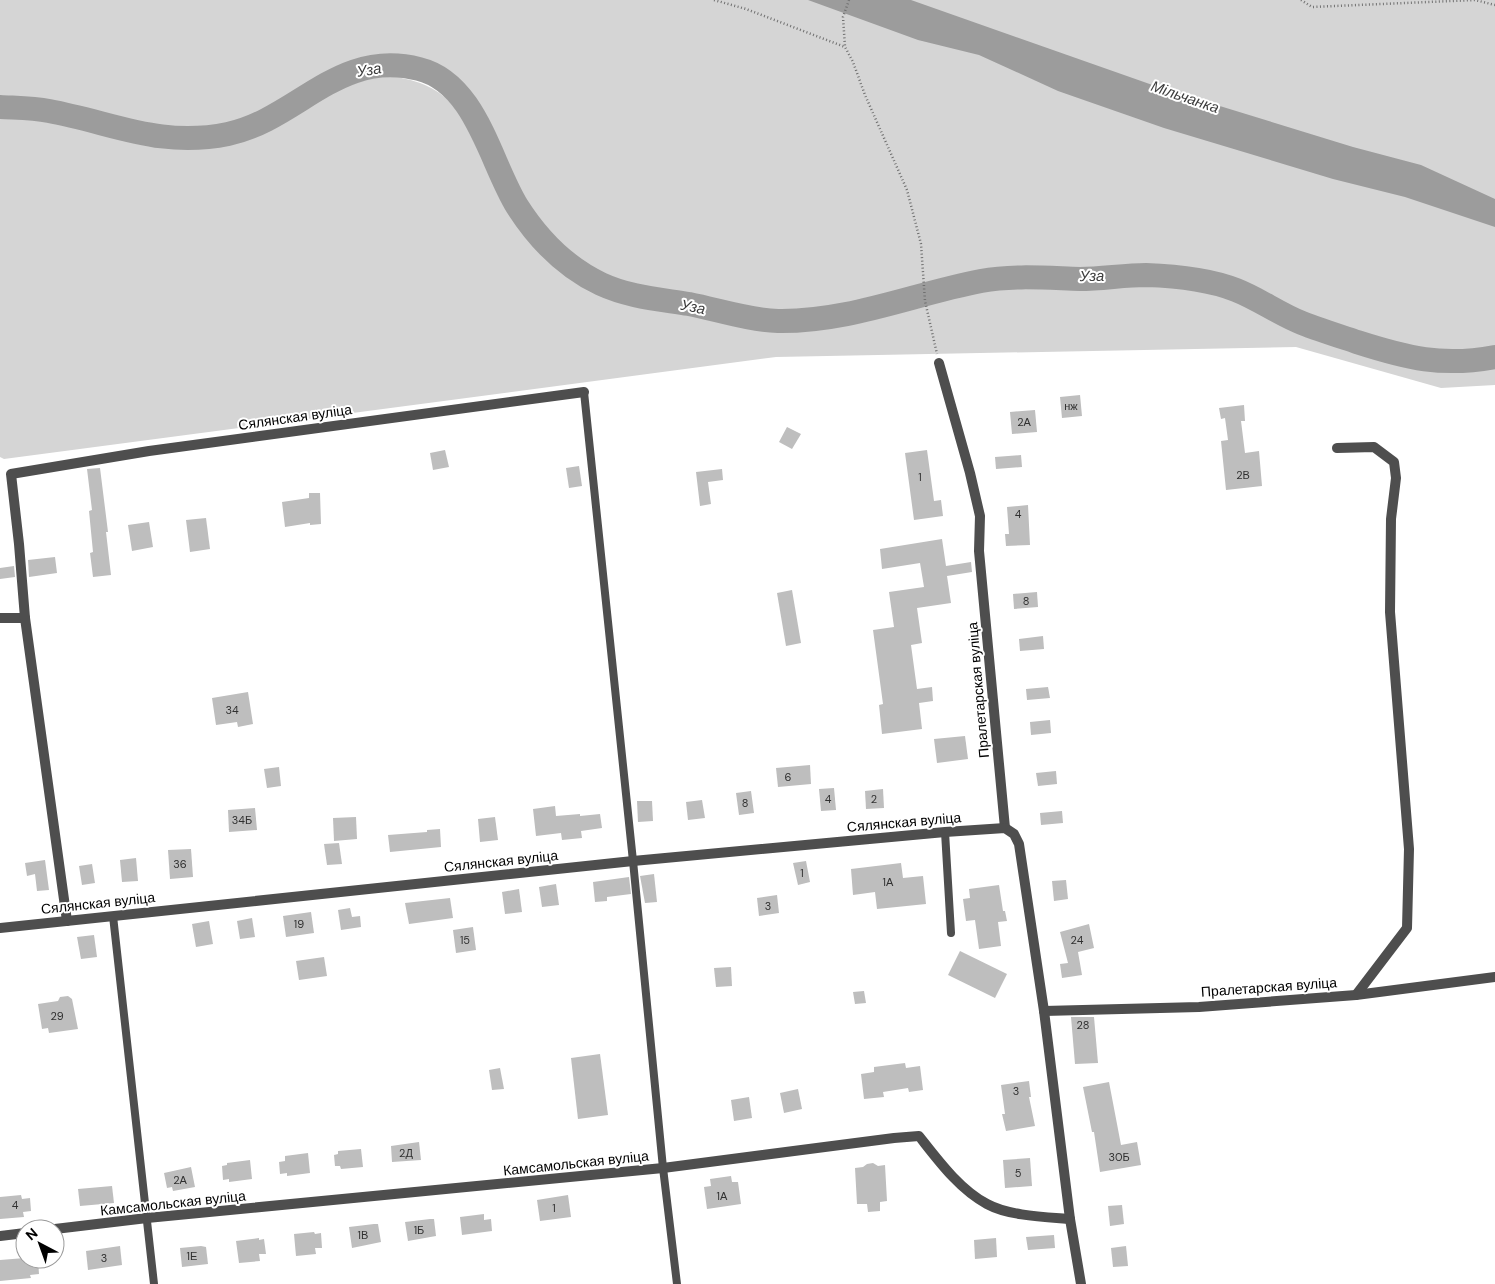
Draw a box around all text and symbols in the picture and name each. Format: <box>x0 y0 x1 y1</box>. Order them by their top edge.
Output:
water label: Уза <box>354 58 383 82</box>
water label: Мільчанка <box>1148 76 1222 118</box>
water label: Уза <box>1079 266 1104 286</box>
water label: Уза <box>678 295 707 319</box>
house number: нж <box>1064 399 1078 413</box>
street label: Сялянская вуліца <box>237 400 353 434</box>
house number: 2А <box>1017 415 1031 429</box>
house number: 2В <box>1236 468 1250 482</box>
house number: 1 <box>918 470 922 484</box>
house number: 4 <box>1015 507 1022 521</box>
house number: 8 <box>1023 594 1029 608</box>
street label: Пралетарская вуліца <box>963 621 993 759</box>
house number: 34 <box>225 703 239 717</box>
house number: 6 <box>785 770 792 784</box>
house number: 4 <box>825 792 832 806</box>
house number: 2 <box>871 792 877 806</box>
house number: 8 <box>742 796 748 810</box>
street label: Сялянская вуліца <box>846 808 962 836</box>
house number: 34Б <box>232 813 252 827</box>
street label: Сялянская вуліца <box>443 846 559 876</box>
house number: 36 <box>173 857 187 871</box>
house number: 1 <box>800 866 804 880</box>
house number: 1А <box>883 875 894 889</box>
street label: Сялянская вуліца <box>40 888 156 918</box>
house number: 3 <box>765 899 771 913</box>
house number: 19 <box>294 917 304 931</box>
house number: 15 <box>460 933 470 947</box>
house number: 24 <box>1071 933 1084 947</box>
street label: Пралетарская вуліца <box>1200 973 1338 1001</box>
house number: 29 <box>50 1009 64 1023</box>
house number: 28 <box>1077 1018 1089 1032</box>
house number: 3 <box>1013 1084 1019 1098</box>
house number: 2Д <box>399 1146 413 1160</box>
street label: Камсамольская вуліца <box>502 1146 650 1180</box>
house number: 30Б <box>1108 1150 1130 1164</box>
house number: 5 <box>1015 1166 1022 1180</box>
house number: 2А <box>173 1173 187 1187</box>
street label: Камсамольская вуліца <box>99 1186 247 1220</box>
house number: 1А <box>717 1189 728 1203</box>
house number: 4 <box>12 1198 19 1212</box>
house number: 1 <box>552 1201 556 1215</box>
north arrow <box>15 1219 65 1269</box>
house number: 1Б <box>414 1223 424 1237</box>
text: N <box>22 1224 41 1244</box>
house number: 1В <box>358 1228 368 1242</box>
house number: 1Е <box>187 1249 197 1263</box>
house number: 3 <box>101 1251 107 1265</box>

